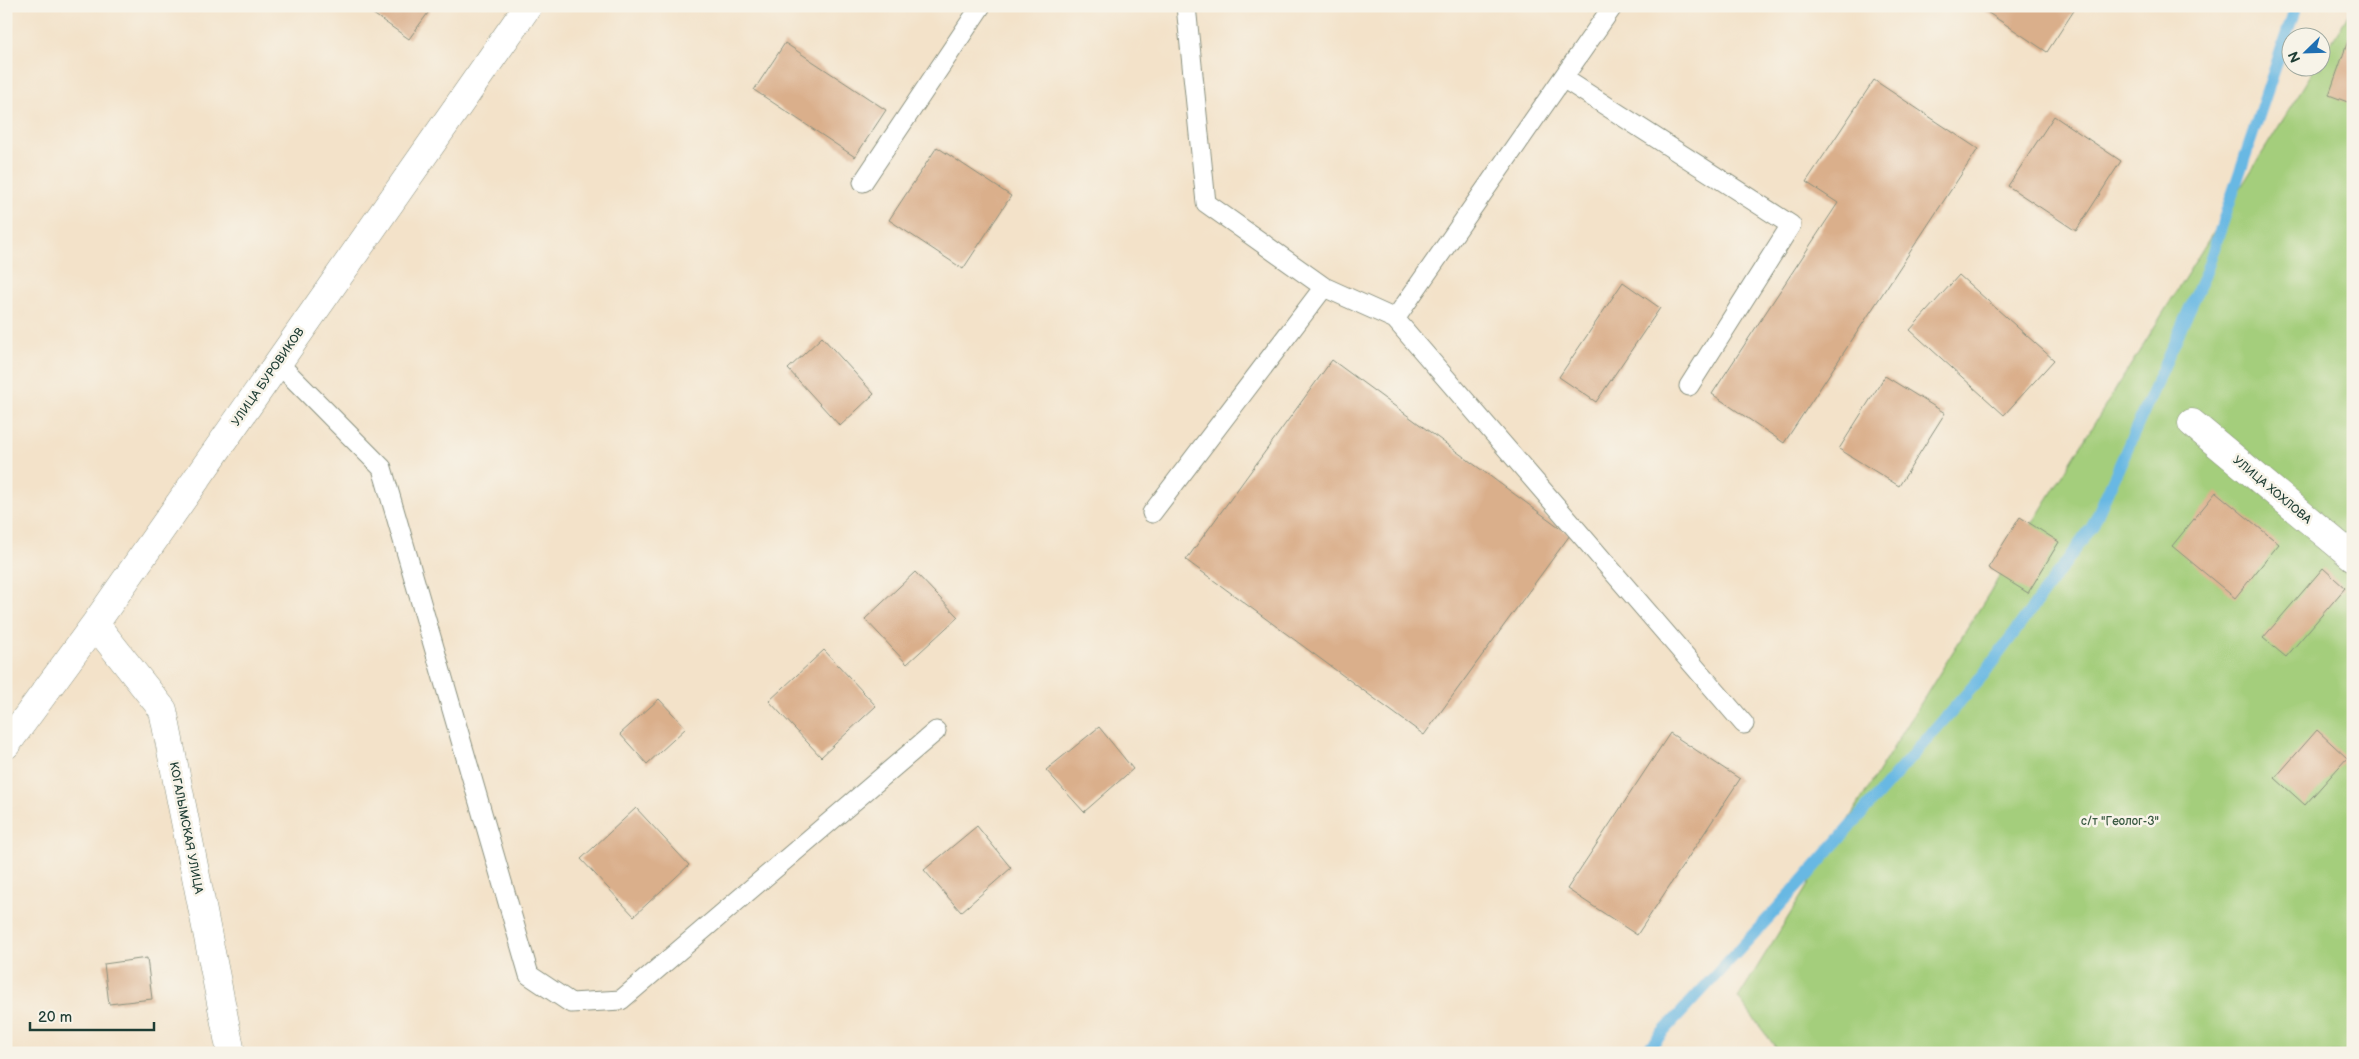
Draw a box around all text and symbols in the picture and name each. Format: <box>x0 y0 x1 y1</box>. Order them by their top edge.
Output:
north arrow <box>2282 28 2332 78</box>
text: N <box>2285 49 2304 65</box>
street label: УЛИЦА БУРОВИКОВ <box>228 325 308 429</box>
street label: УЛИЦА ХОХЛОВА <box>2230 453 2315 528</box>
street label: КОГАЛЫМСКАЯ УЛИЦА <box>166 761 206 896</box>
park label: с/т "Геолог-3" <box>2081 814 2159 829</box>
scale bar <box>30 999 154 1031</box>
text: 20 m <box>38 1008 72 1027</box>

